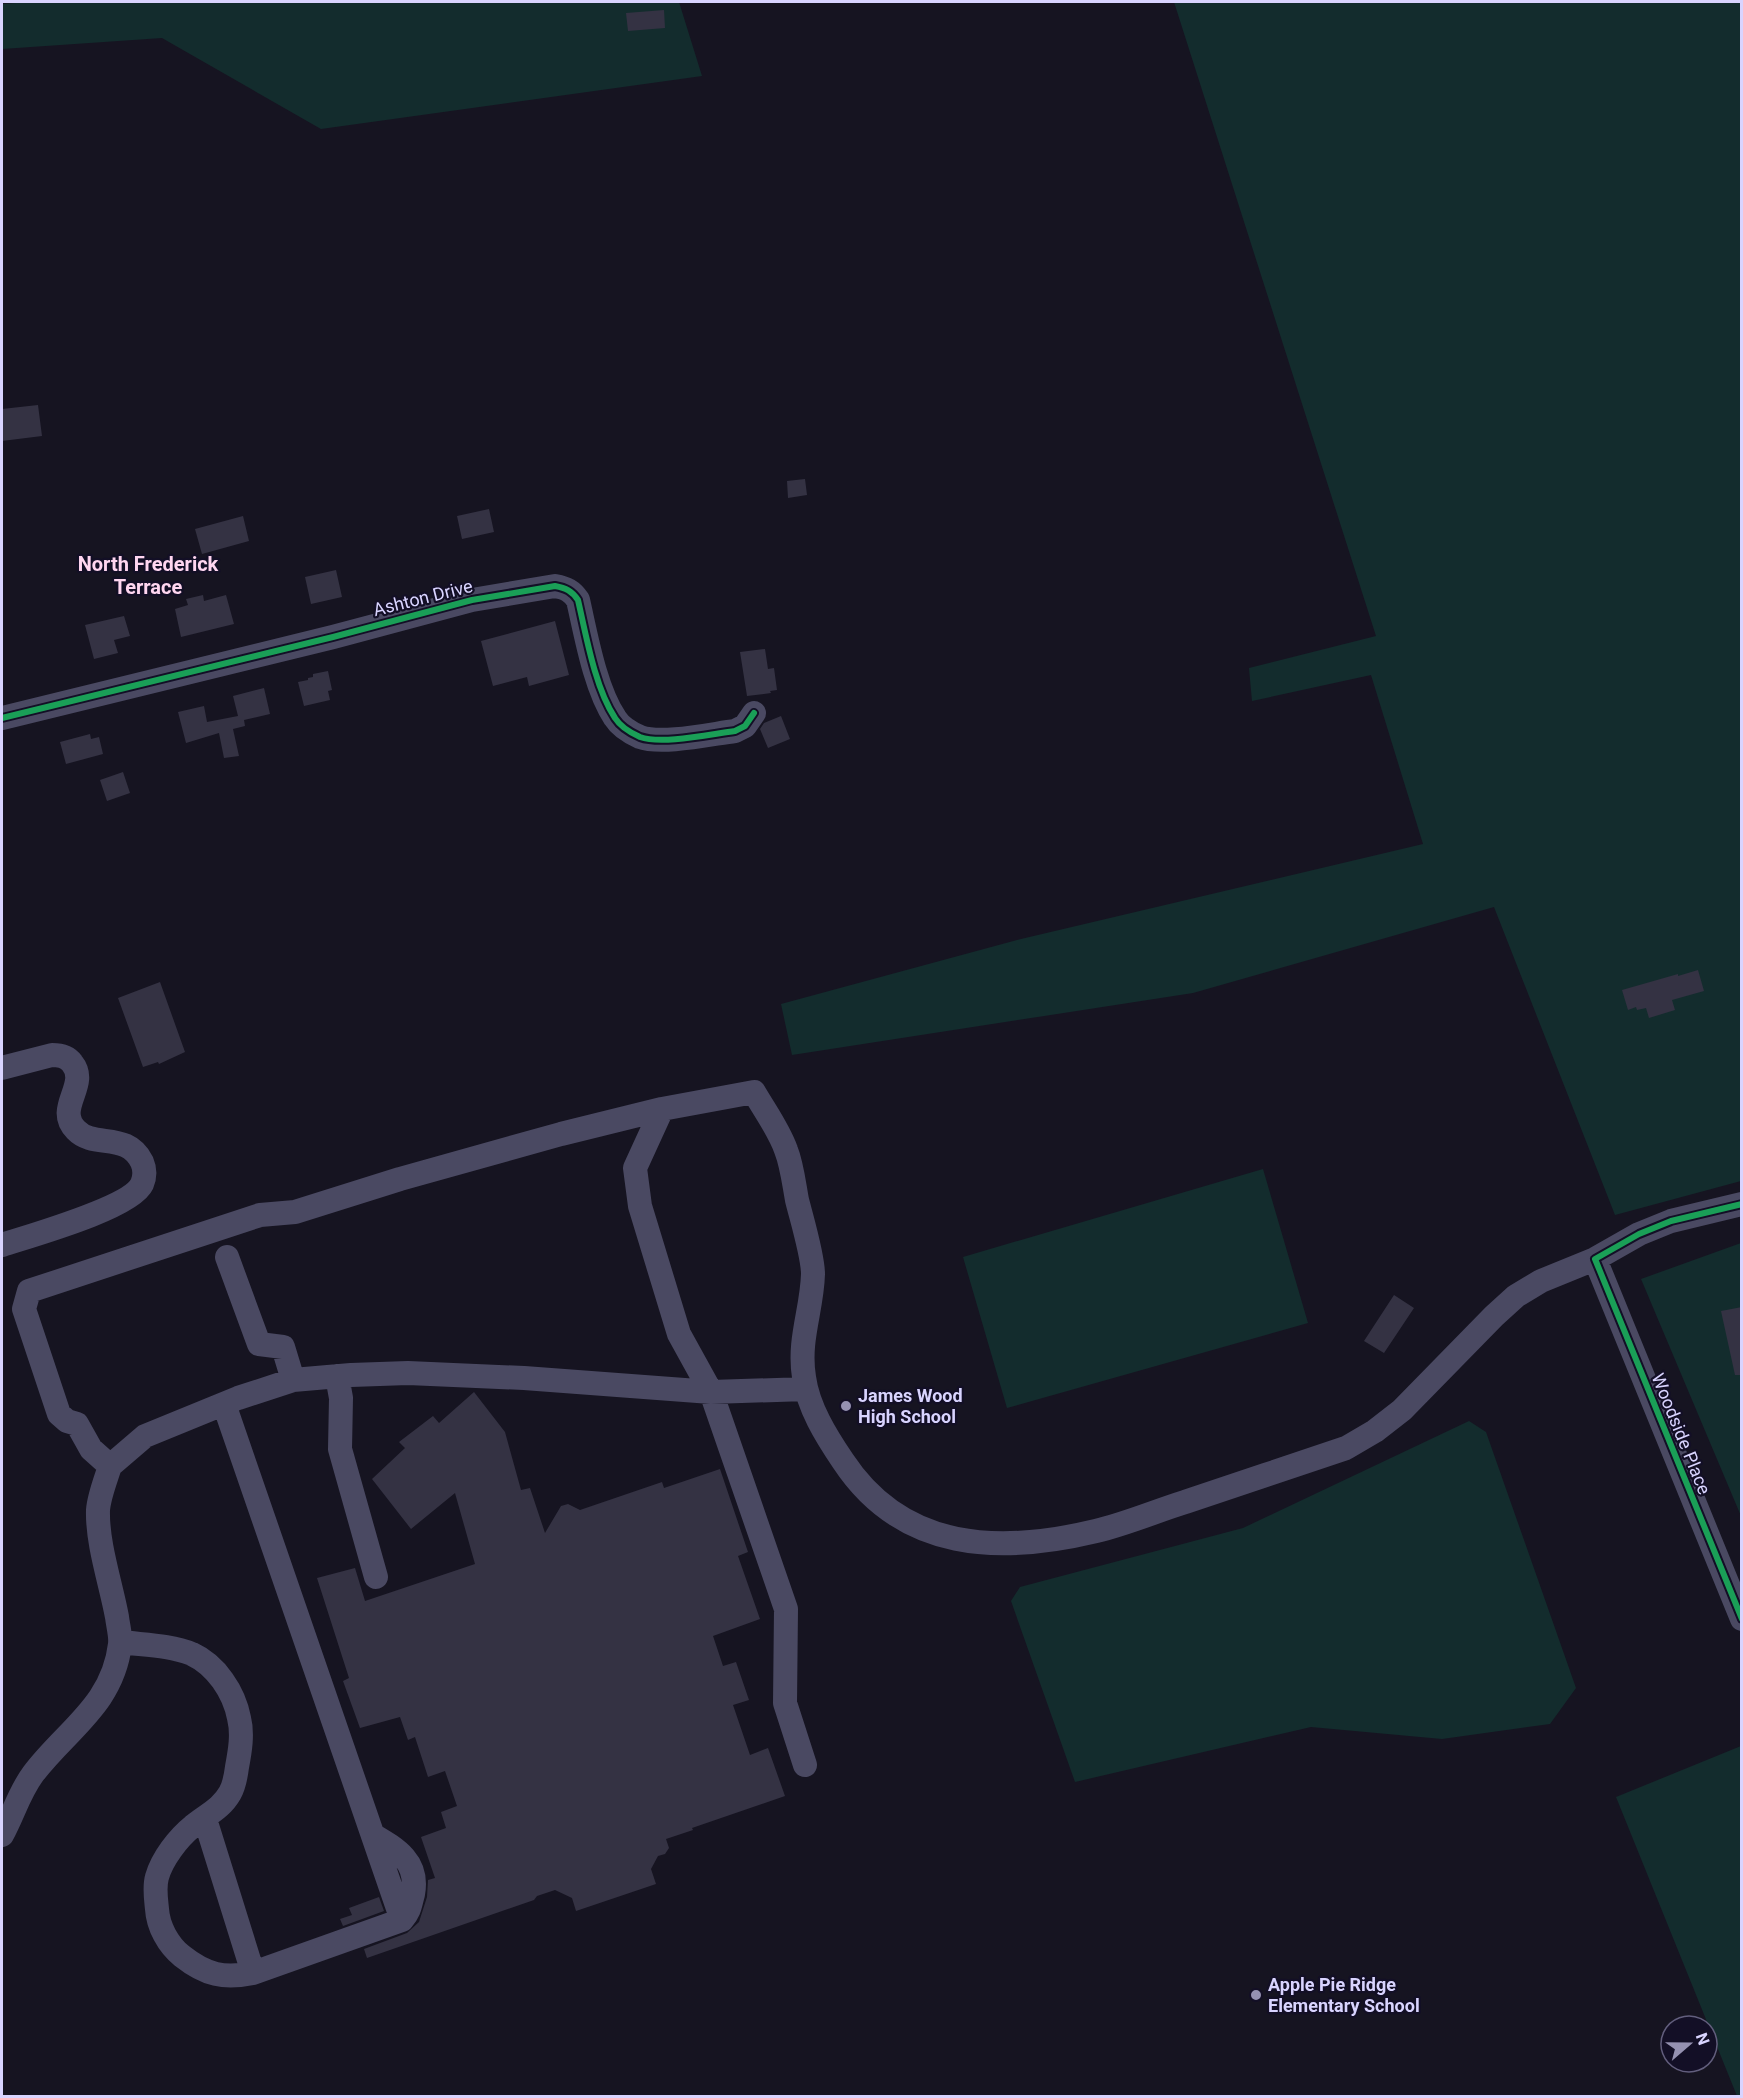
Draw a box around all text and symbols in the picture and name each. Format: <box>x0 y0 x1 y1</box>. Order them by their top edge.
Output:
district label: North Frederick Terrace <box>78 552 219 599</box>
street label: Ashton Drive <box>371 575 475 620</box>
street label: Woodside Place <box>1648 1370 1715 1497</box>
place label: James Wood High School <box>858 1385 963 1427</box>
marker: James Wood High School <box>839 1399 853 1413</box>
place label: Apple Pie Ridge Elementary School <box>1268 1974 1420 2016</box>
marker: Apple Pie Ridge Elementary School <box>1249 1988 1263 2002</box>
north arrow <box>1659 2014 1719 2074</box>
text: N <box>1692 2030 1713 2048</box>

